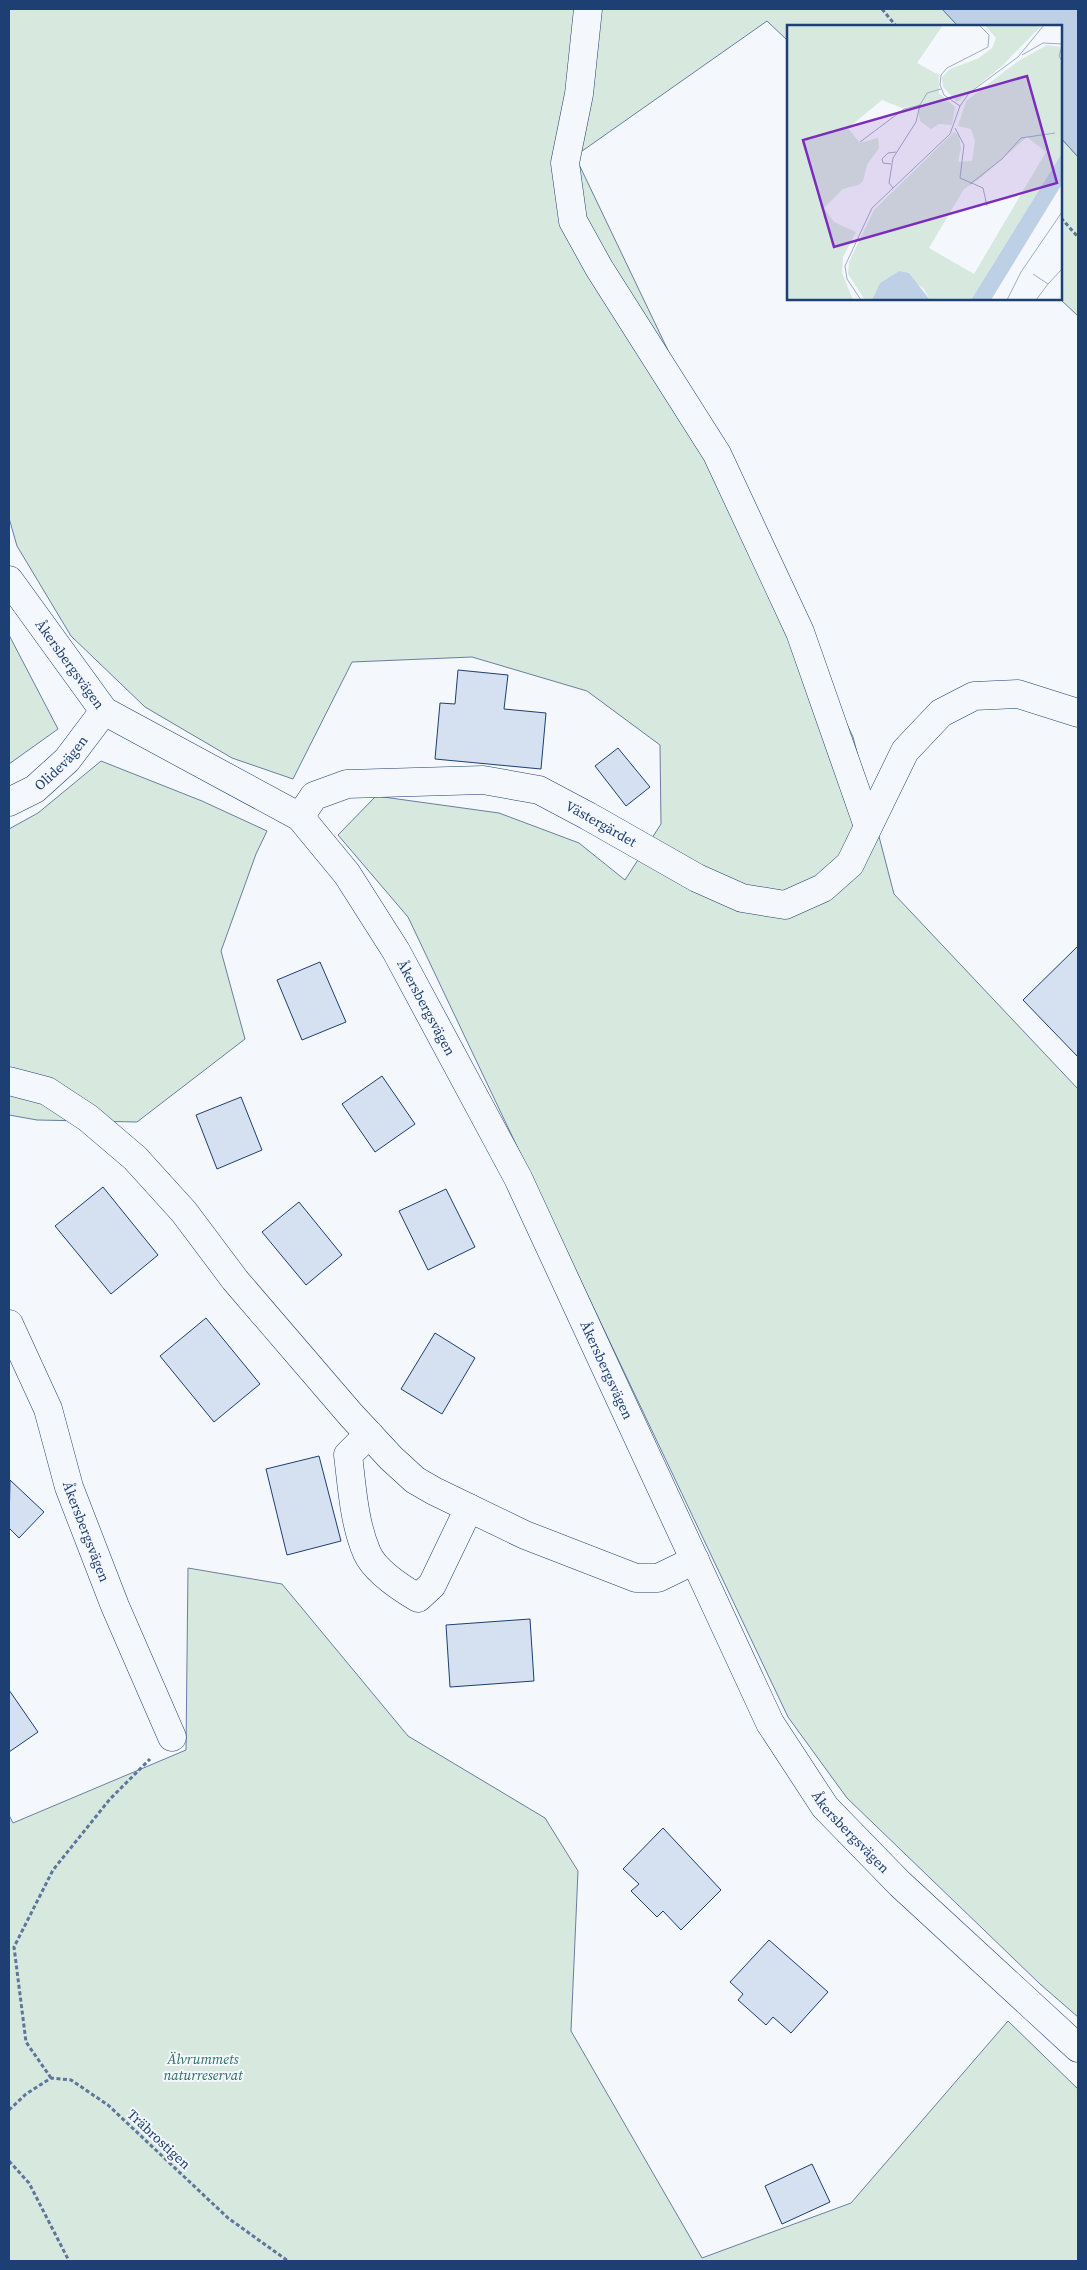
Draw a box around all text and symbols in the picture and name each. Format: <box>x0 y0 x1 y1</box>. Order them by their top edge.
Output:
inset map <box>787 25 1062 300</box>
street label: Åkersbergsvägen <box>31 615 110 714</box>
street label: Olidevägen <box>30 731 93 795</box>
street label: Västergärdet <box>562 796 641 852</box>
street label: Åkersbergsvägen <box>392 956 461 1060</box>
street label: Åkersbergsvägen <box>575 1317 638 1423</box>
street label: Åkersbergsvägen <box>58 1479 115 1585</box>
street label: Åkersbergsvägen <box>807 1787 895 1878</box>
park label: Älvrummets naturreservat <box>163 2049 244 2085</box>
street label: Träbrostigen <box>123 2104 195 2174</box>

